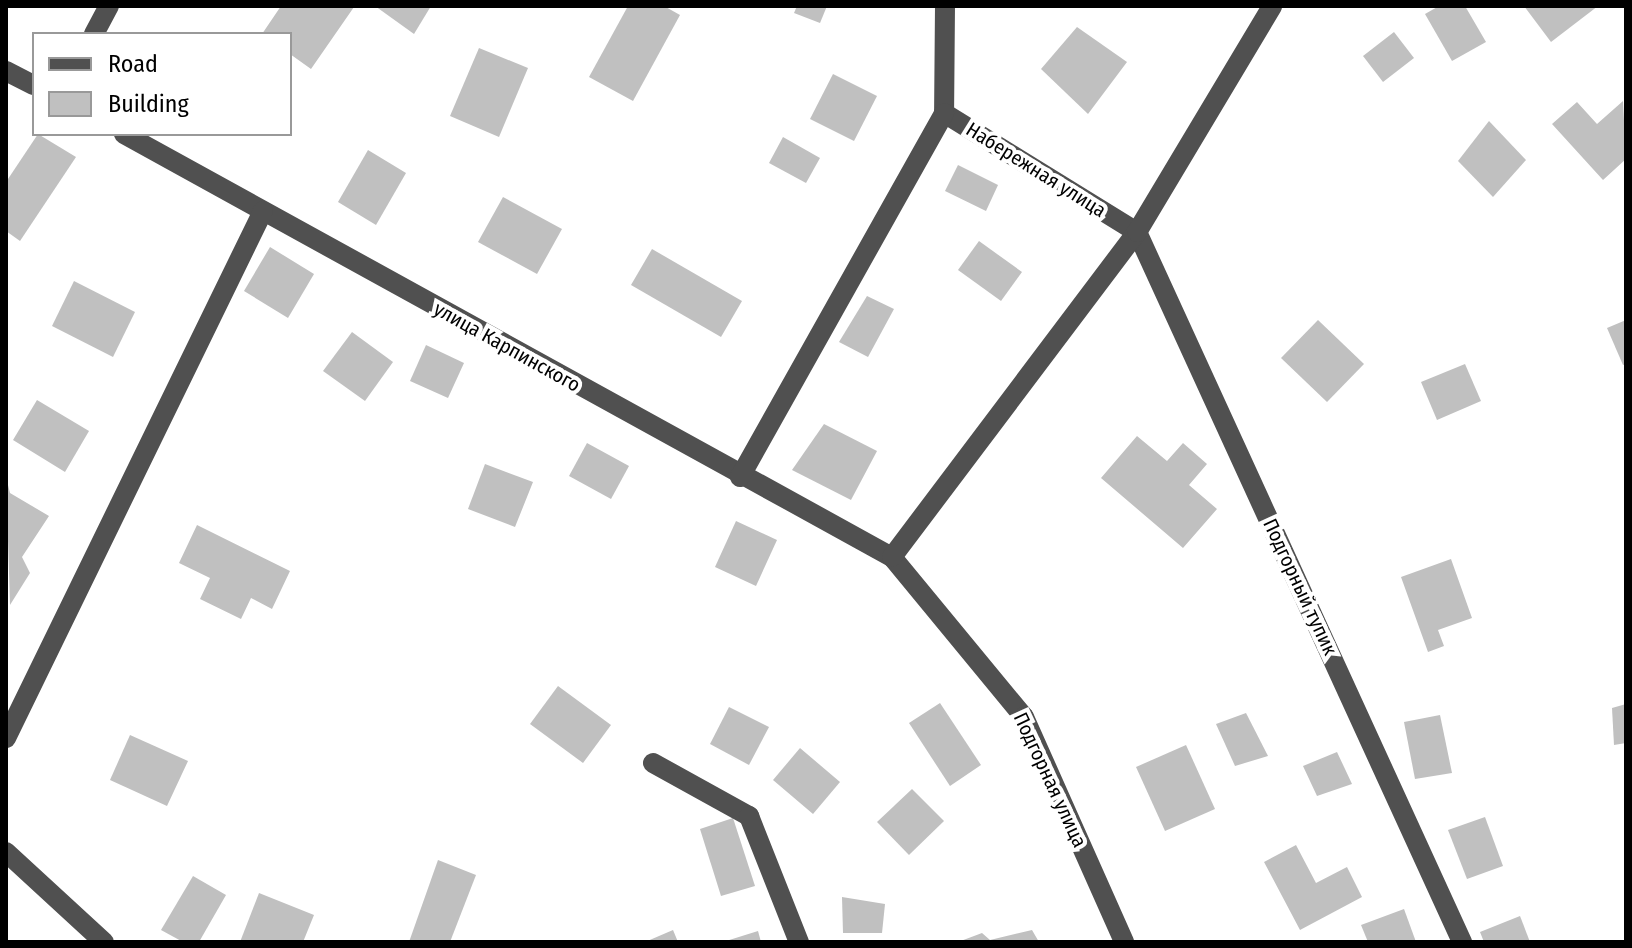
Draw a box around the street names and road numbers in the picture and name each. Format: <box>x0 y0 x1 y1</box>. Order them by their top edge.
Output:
street label: Набережная улица <box>962 117 1110 223</box>
street label: улица Карпинского <box>430 297 584 397</box>
street label: Подгорный тупик <box>1258 515 1342 659</box>
street label: Подгорная улица <box>1008 709 1092 851</box>

